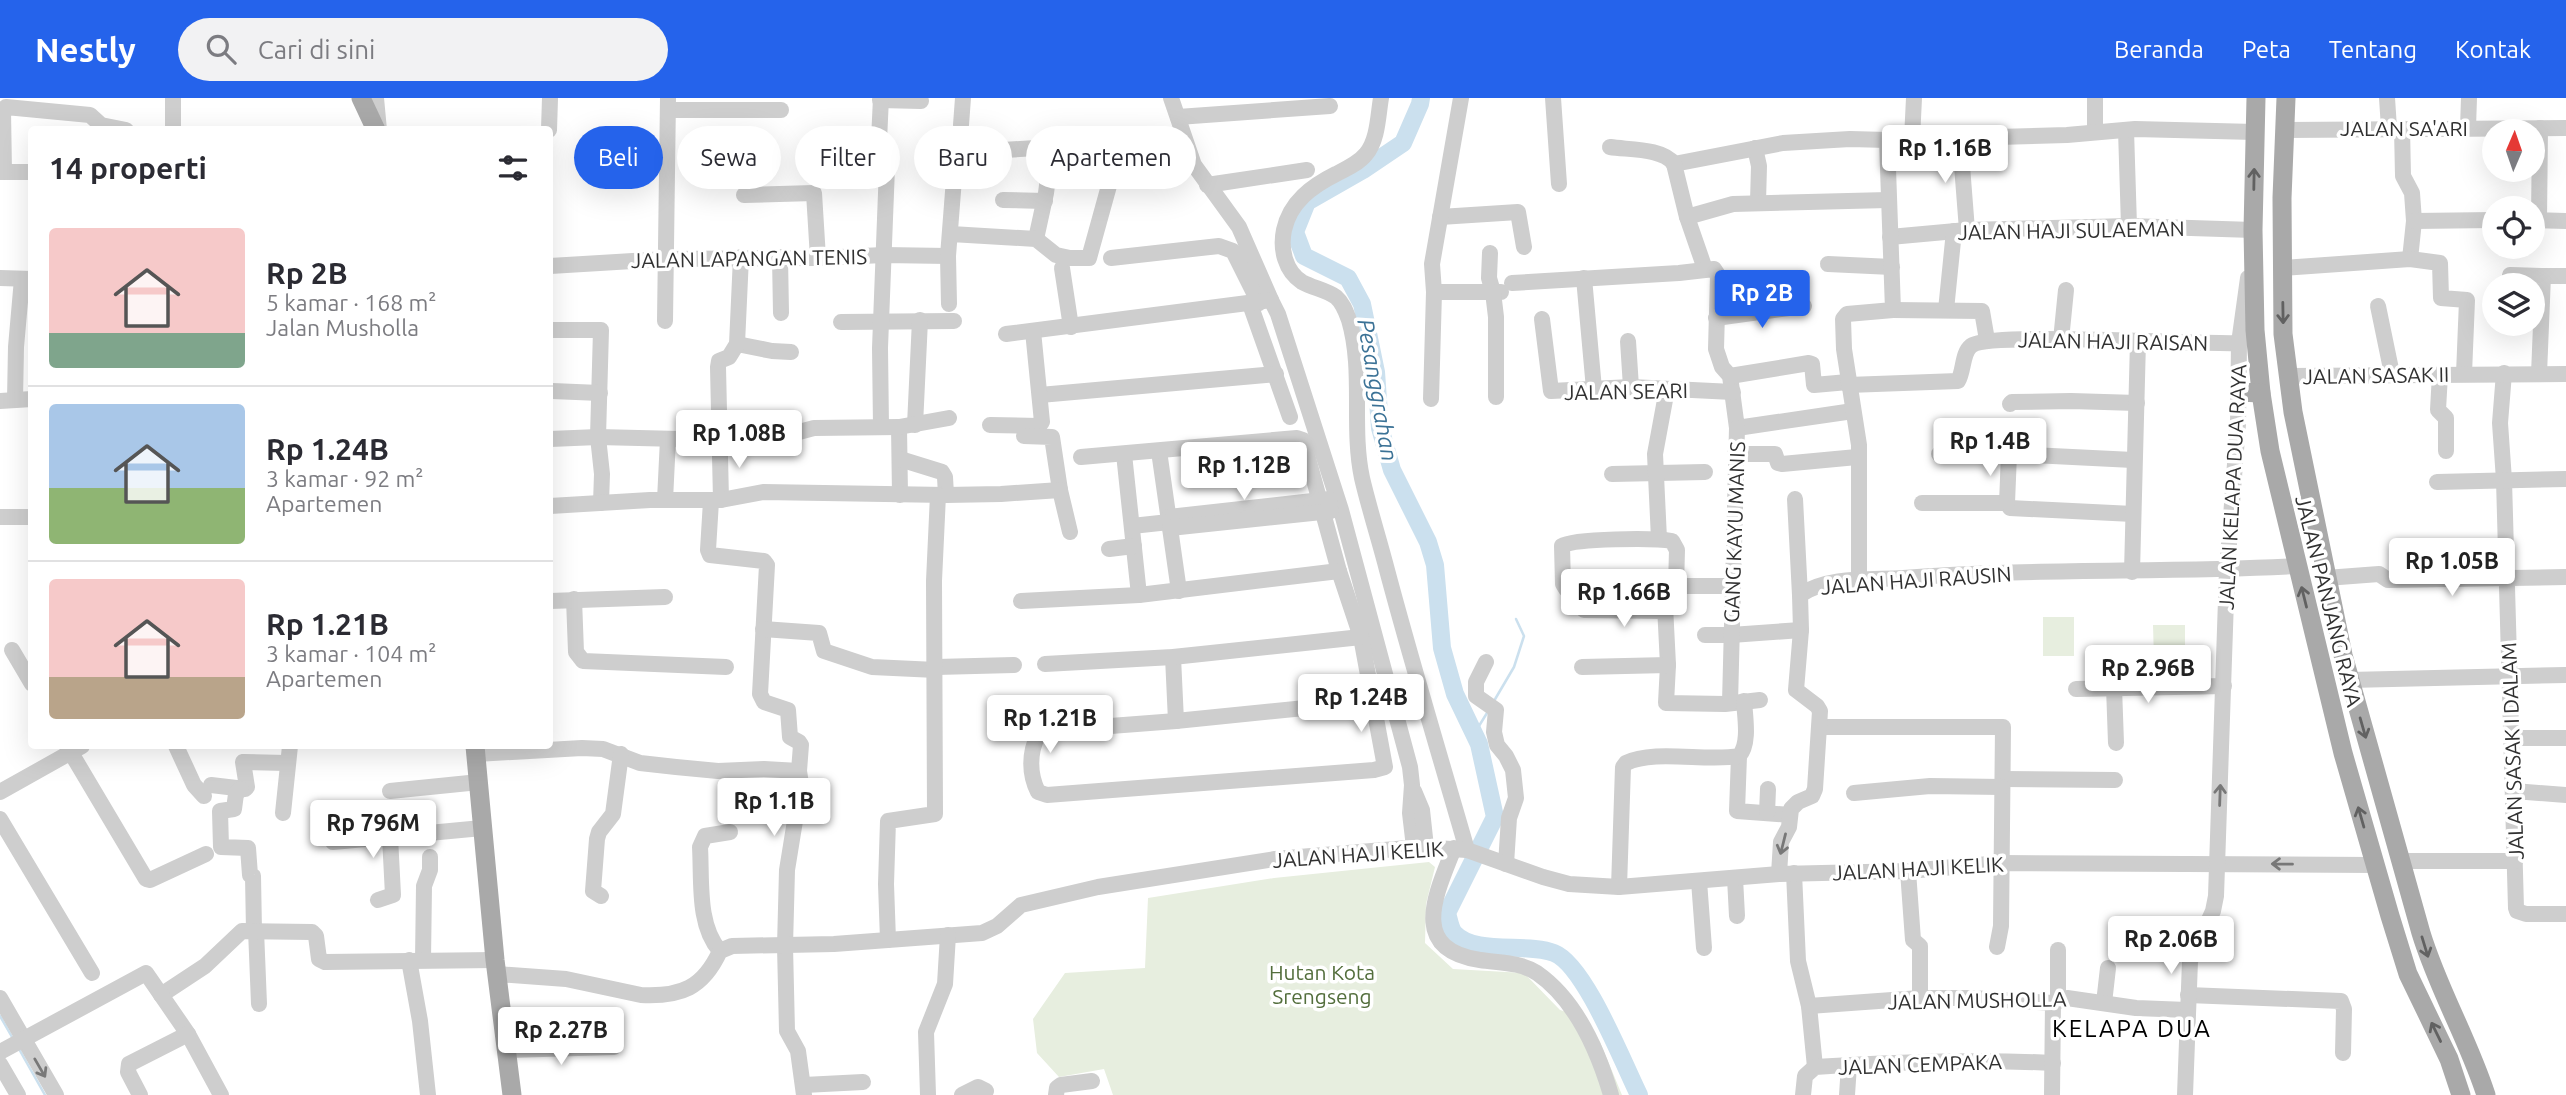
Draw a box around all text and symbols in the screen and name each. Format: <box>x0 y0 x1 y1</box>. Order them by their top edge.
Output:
search box <box>178 18 668 81</box>
icon: search <box>202 30 240 68</box>
text: Nestly <box>35 31 136 68</box>
text: Cari di sini <box>258 35 375 64</box>
text: Beranda <box>2114 36 2204 63</box>
text: Peta <box>2242 36 2291 63</box>
text: Tentang <box>2329 36 2417 63</box>
text: Kontak <box>2455 36 2531 63</box>
street label: JALAN SA'ARI <box>2340 116 2468 140</box>
north arrow <box>2482 119 2544 182</box>
map controls <box>2482 119 2545 336</box>
chip: Beli <box>574 126 663 189</box>
chip: Sewa <box>677 126 781 189</box>
chip: Filter <box>795 126 900 189</box>
chip: Baru <box>914 126 1012 189</box>
chip: Apartemen <box>1026 126 1196 189</box>
pin: Rp 1.16B <box>1873 126 2017 185</box>
text: Rp 1.16B <box>1898 135 1992 160</box>
icon: filters <box>494 149 532 187</box>
text: 14 properti <box>49 151 207 185</box>
one-way arrow <box>2247 167 2260 190</box>
button: locate <box>2482 196 2545 259</box>
street label: JALAN HAJI SULAEMAN <box>1957 216 2185 244</box>
street label: JALAN LAPANGAN TENIS <box>631 244 867 272</box>
icon: home <box>105 256 189 340</box>
text: Rp 2B <box>266 256 348 290</box>
pin: Rp 2B <box>1713 271 1811 330</box>
button: layers <box>2482 273 2545 336</box>
text: Rp 2B <box>1731 280 1793 305</box>
text: 5 kamar · 168 m² <box>266 290 437 315</box>
one-way arrow <box>2276 301 2290 324</box>
text: Jalan Musholla <box>266 315 419 340</box>
water label: Pesanggrahan <box>1353 317 1403 463</box>
street label: JALAN HAJI RAISAN <box>2018 327 2208 355</box>
street label: JALAN SASAK II <box>2302 362 2450 388</box>
street label: JALAN KELAPA DUA RAYA <box>2214 363 2250 610</box>
street label: JALAN SEARI <box>1564 378 1688 404</box>
pin: Rp 1.08B <box>667 410 811 470</box>
pin: Rp 1.4B <box>1925 418 2055 478</box>
text: Rp 1.08B <box>692 420 786 445</box>
text: Rp 1.4B <box>1949 428 2031 453</box>
icon: home <box>105 432 189 516</box>
text: Rp 1.24B <box>266 432 389 466</box>
street label: GANG KAYU MANIS <box>1719 441 1749 623</box>
pin: Rp 1.12B <box>1172 442 1316 502</box>
text: Rp 1.12B <box>1197 452 1291 477</box>
text: 3 kamar · 92 m² <box>266 466 424 491</box>
text: Apartemen <box>266 491 382 516</box>
street label: JALAN PANJANG RAYA <box>2291 493 2367 709</box>
pin: Rp 1.05B <box>2380 538 2524 598</box>
text: Rp 1.05B <box>2405 548 2499 573</box>
street label: JALAN HAJI RAUSIN <box>1820 561 2012 599</box>
pin: Rp 1.66B <box>1552 570 1696 629</box>
text: Rp 1.66B <box>1577 579 1671 604</box>
one-way arrow <box>2297 586 2310 609</box>
icon: home <box>105 607 189 691</box>
text: Rp 1.21B <box>266 607 389 641</box>
text: 3 kamar · 104 m² <box>266 641 437 666</box>
street label: JALAN SASAK I DALAM <box>2496 642 2528 860</box>
pin: Rp 2.96B <box>2076 646 2220 705</box>
text: Rp 2.96B <box>2101 655 2195 680</box>
text: Apartemen <box>266 666 382 691</box>
pin: Rp 1.24B <box>1289 674 1433 734</box>
text: Rp 1.24B <box>1314 684 1408 709</box>
pin: Rp 1.21B <box>978 696 1122 755</box>
text: Rp 1.21B <box>1003 705 1097 730</box>
one-way arrow <box>2357 716 2370 739</box>
pin: Rp 1.1B <box>709 778 839 838</box>
one-way arrow <box>2213 784 2226 807</box>
text: Rp 1.1B <box>733 788 815 813</box>
pin: Rp 796M <box>308 800 438 860</box>
one-way arrow <box>2354 807 2367 829</box>
text: Rp 796M <box>326 810 420 835</box>
one-way arrow <box>1776 832 1789 854</box>
street label: JALAN HAJI KELIK <box>1272 836 1445 872</box>
street label: JALAN HAJI KELIK <box>1832 852 2004 884</box>
one-way arrow <box>2271 857 2294 871</box>
pin: Rp 2.06B <box>2099 916 2243 976</box>
text: Rp 2.06B <box>2124 926 2218 951</box>
one-way arrow <box>2420 936 2433 958</box>
park label: Hutan Kota Srengseng <box>1269 960 1375 1008</box>
street label: JALAN MUSHOLLA <box>1887 986 2067 1014</box>
pin: Rp 2.27B <box>489 1007 633 1067</box>
district label: KELAPA DUA <box>2052 1015 2212 1042</box>
text: Rp 2.27B <box>514 1017 608 1042</box>
one-way arrow <box>2429 1022 2442 1043</box>
street label: JALAN CEMPAKA <box>1838 1049 2003 1079</box>
one-way arrow <box>33 1057 47 1077</box>

